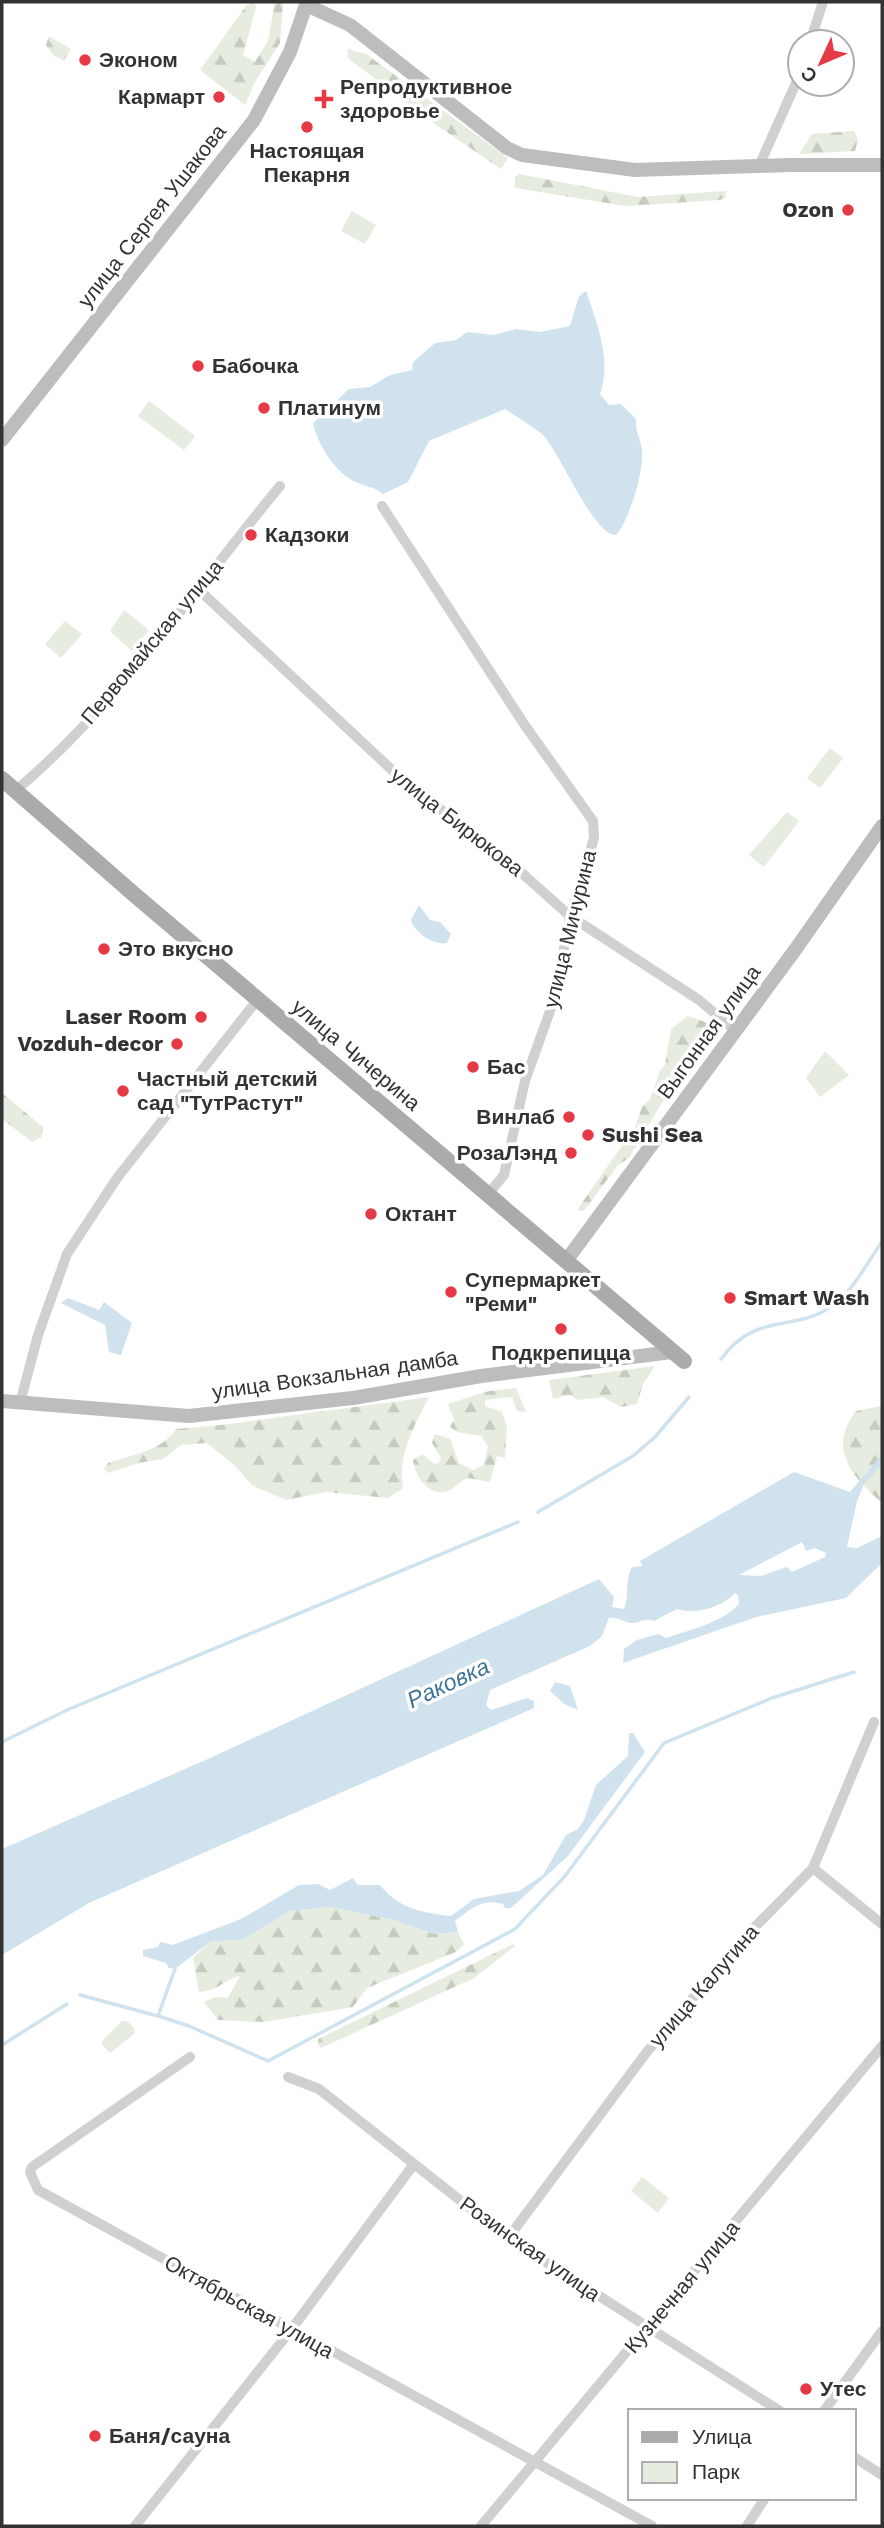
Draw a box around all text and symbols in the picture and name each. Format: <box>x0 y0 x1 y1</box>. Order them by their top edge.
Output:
north arrow <box>786 28 856 98</box>
place label: Эконом <box>99 47 178 72</box>
marker: Эконом <box>77 52 93 68</box>
text: С <box>796 61 822 87</box>
place label: Репродуктивное здоровье <box>340 74 512 123</box>
place label: Кармарт <box>118 84 205 109</box>
marker: Кармарт <box>211 89 227 105</box>
marker: Репродуктивное здоровье <box>314 89 334 109</box>
street label: улица Сергея Ушакова <box>72 119 231 312</box>
marker: Настоящая Пекарня <box>299 119 315 135</box>
place label: Настоящая Пекарня <box>249 138 365 187</box>
place label: Ozon <box>782 197 834 222</box>
marker: Ozon <box>840 202 856 218</box>
place label: Бабочка <box>212 353 299 378</box>
marker: Бабочка <box>190 358 206 374</box>
place label: Платинум <box>278 395 381 420</box>
marker: Платинум <box>256 400 272 416</box>
place label: Кадзоки <box>265 522 350 547</box>
marker: Кадзоки <box>243 527 259 543</box>
street label: Первомайская улица <box>76 554 228 729</box>
street label: улица Бирюкова <box>386 762 529 881</box>
street label: улица Мичурина <box>538 847 601 1011</box>
place label: Это вкусно <box>118 936 234 961</box>
marker: Это вкусно <box>96 941 112 957</box>
street label: Выгонная улица <box>652 960 766 1103</box>
street label: улица Чичерина <box>287 994 426 1116</box>
place label: Laser Room <box>65 1004 187 1029</box>
marker: Laser Room <box>193 1009 209 1025</box>
place label: Vozduh-decor <box>17 1031 163 1056</box>
marker: Vozduh-decor <box>169 1036 185 1052</box>
place label: Бас <box>487 1054 526 1079</box>
marker: Бас <box>465 1059 481 1075</box>
place label: Частный детский сад "ТутРастут" <box>137 1066 318 1115</box>
marker: Частный детский сад "ТутРастут" <box>115 1083 131 1099</box>
place label: Винлаб <box>476 1104 555 1129</box>
marker: Винлаб <box>561 1109 577 1125</box>
place label: Sushi Sea <box>602 1122 704 1147</box>
marker: Sushi Sea <box>580 1127 596 1143</box>
place label: РозаЛэнд <box>457 1140 557 1165</box>
marker: РозаЛэнд <box>563 1145 579 1161</box>
place label: Октант <box>385 1201 457 1226</box>
marker: Октант <box>363 1206 379 1222</box>
place label: Супермаркет "Реми" <box>465 1267 601 1316</box>
marker: Супермаркет "Реми" <box>443 1284 459 1300</box>
place label: Smart Wash <box>744 1285 869 1310</box>
marker: Smart Wash <box>722 1290 738 1306</box>
marker: Подкрепицца <box>553 1321 569 1337</box>
place label: Подкрепицца <box>491 1340 631 1365</box>
street label: улица Вокзальная дамба <box>211 1345 460 1404</box>
water label: Раковка <box>403 1653 494 1714</box>
street label: улица Калугина <box>644 1919 764 2052</box>
street label: Розинская улица <box>455 2191 606 2306</box>
street label: Кузнечная улица <box>619 2215 745 2358</box>
street label: Октябрьская улица <box>160 2250 338 2364</box>
place label: Утес <box>820 2376 867 2401</box>
marker: Утес <box>798 2381 814 2397</box>
legend <box>628 2409 856 2500</box>
place label: Баня/сауна <box>109 2423 231 2448</box>
text: Улица <box>692 2424 752 2449</box>
marker: Баня/сауна <box>87 2428 103 2444</box>
text: Парк <box>692 2459 740 2484</box>

